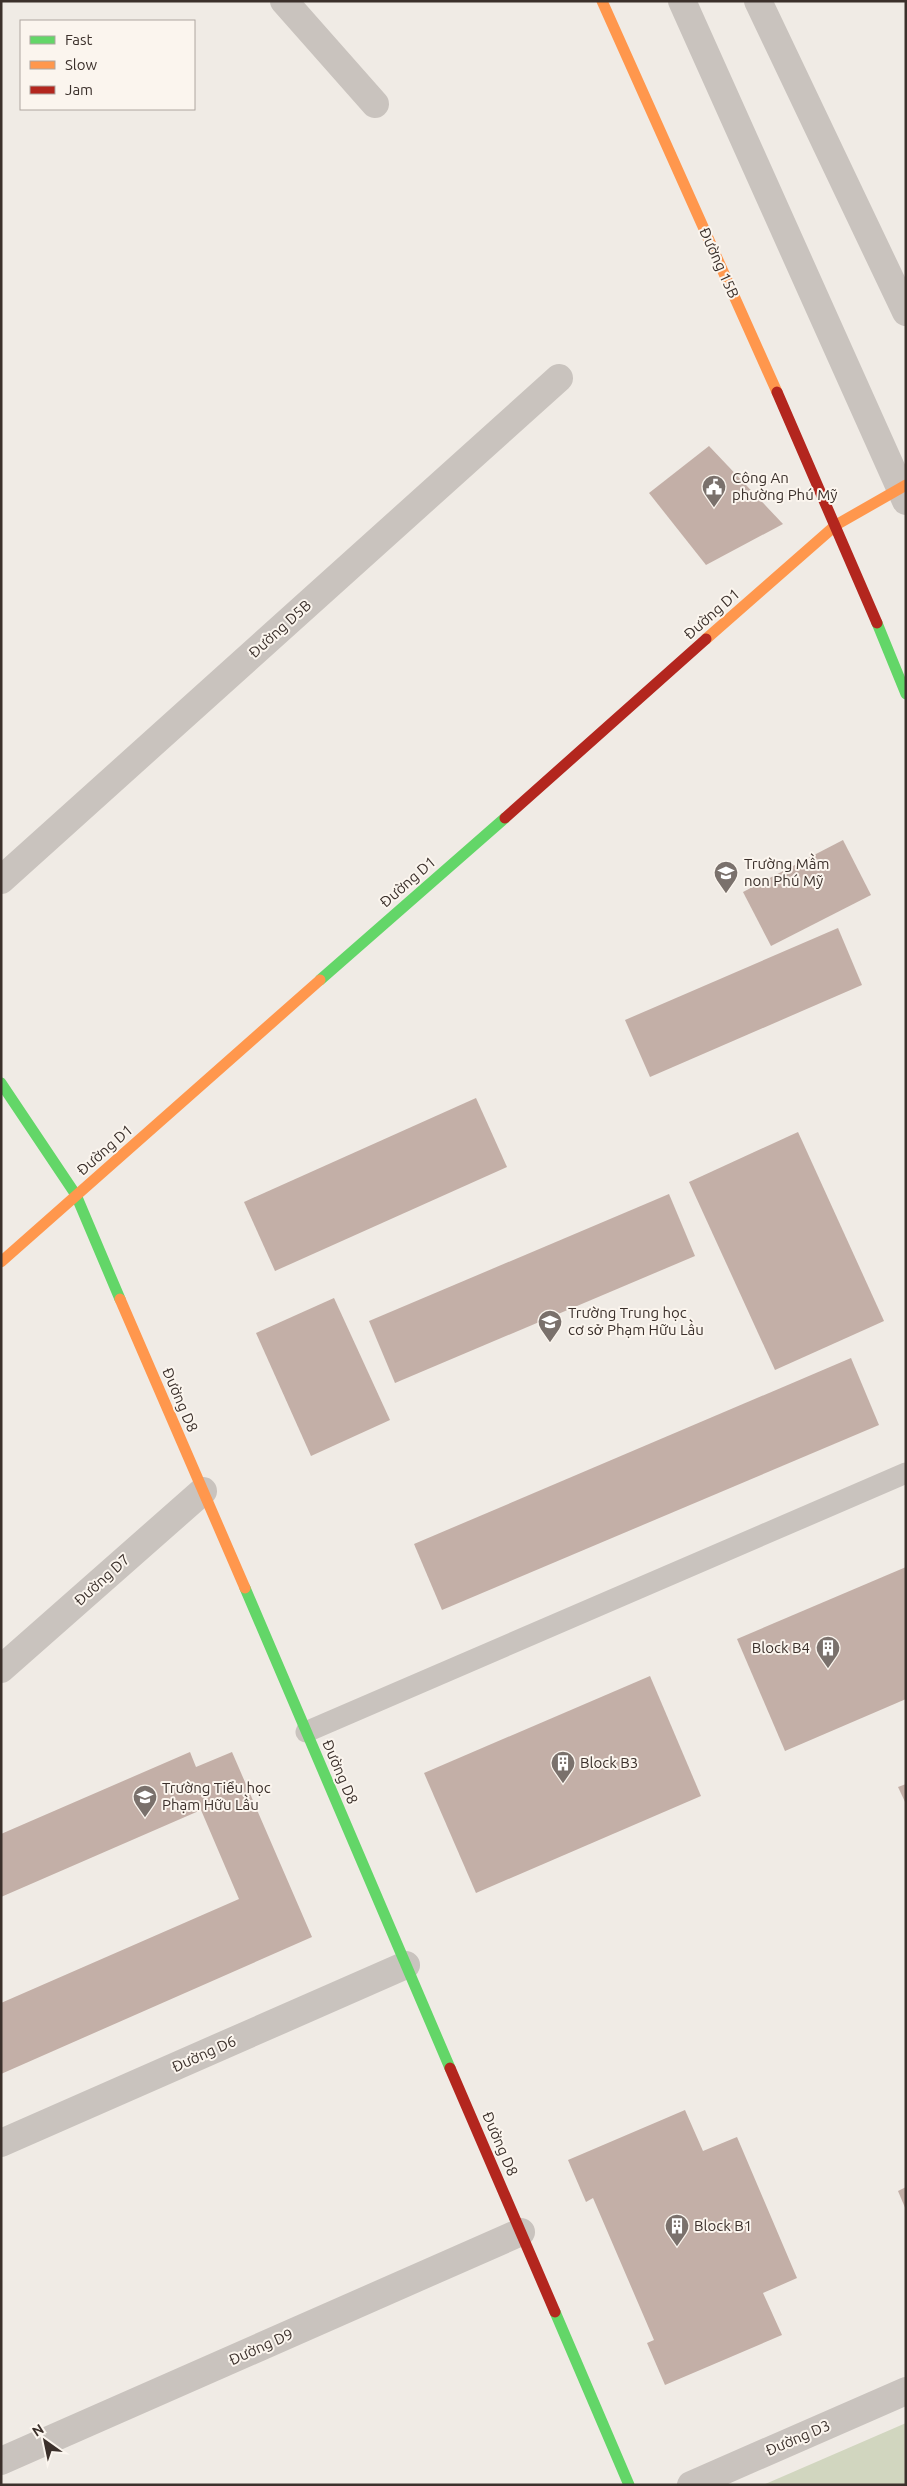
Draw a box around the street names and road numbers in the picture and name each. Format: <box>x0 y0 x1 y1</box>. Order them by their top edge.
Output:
street label: Đường 15B <box>696 225 743 301</box>
street label: Đường D1 <box>680 585 743 642</box>
street label: Đường D5B <box>245 596 314 661</box>
street label: Đường D1 <box>376 853 439 910</box>
street label: Đường D1 <box>73 1121 136 1178</box>
street label: Đường D8 <box>159 1365 202 1434</box>
street label: Đường D7 <box>71 1551 133 1609</box>
street label: Đường D8 <box>319 1737 362 1806</box>
street label: Đường D6 <box>169 2032 238 2075</box>
street label: Đường D8 <box>479 2109 522 2178</box>
street label: Đường D9 <box>226 2325 295 2368</box>
street label: Đường D3 <box>763 2416 832 2459</box>

